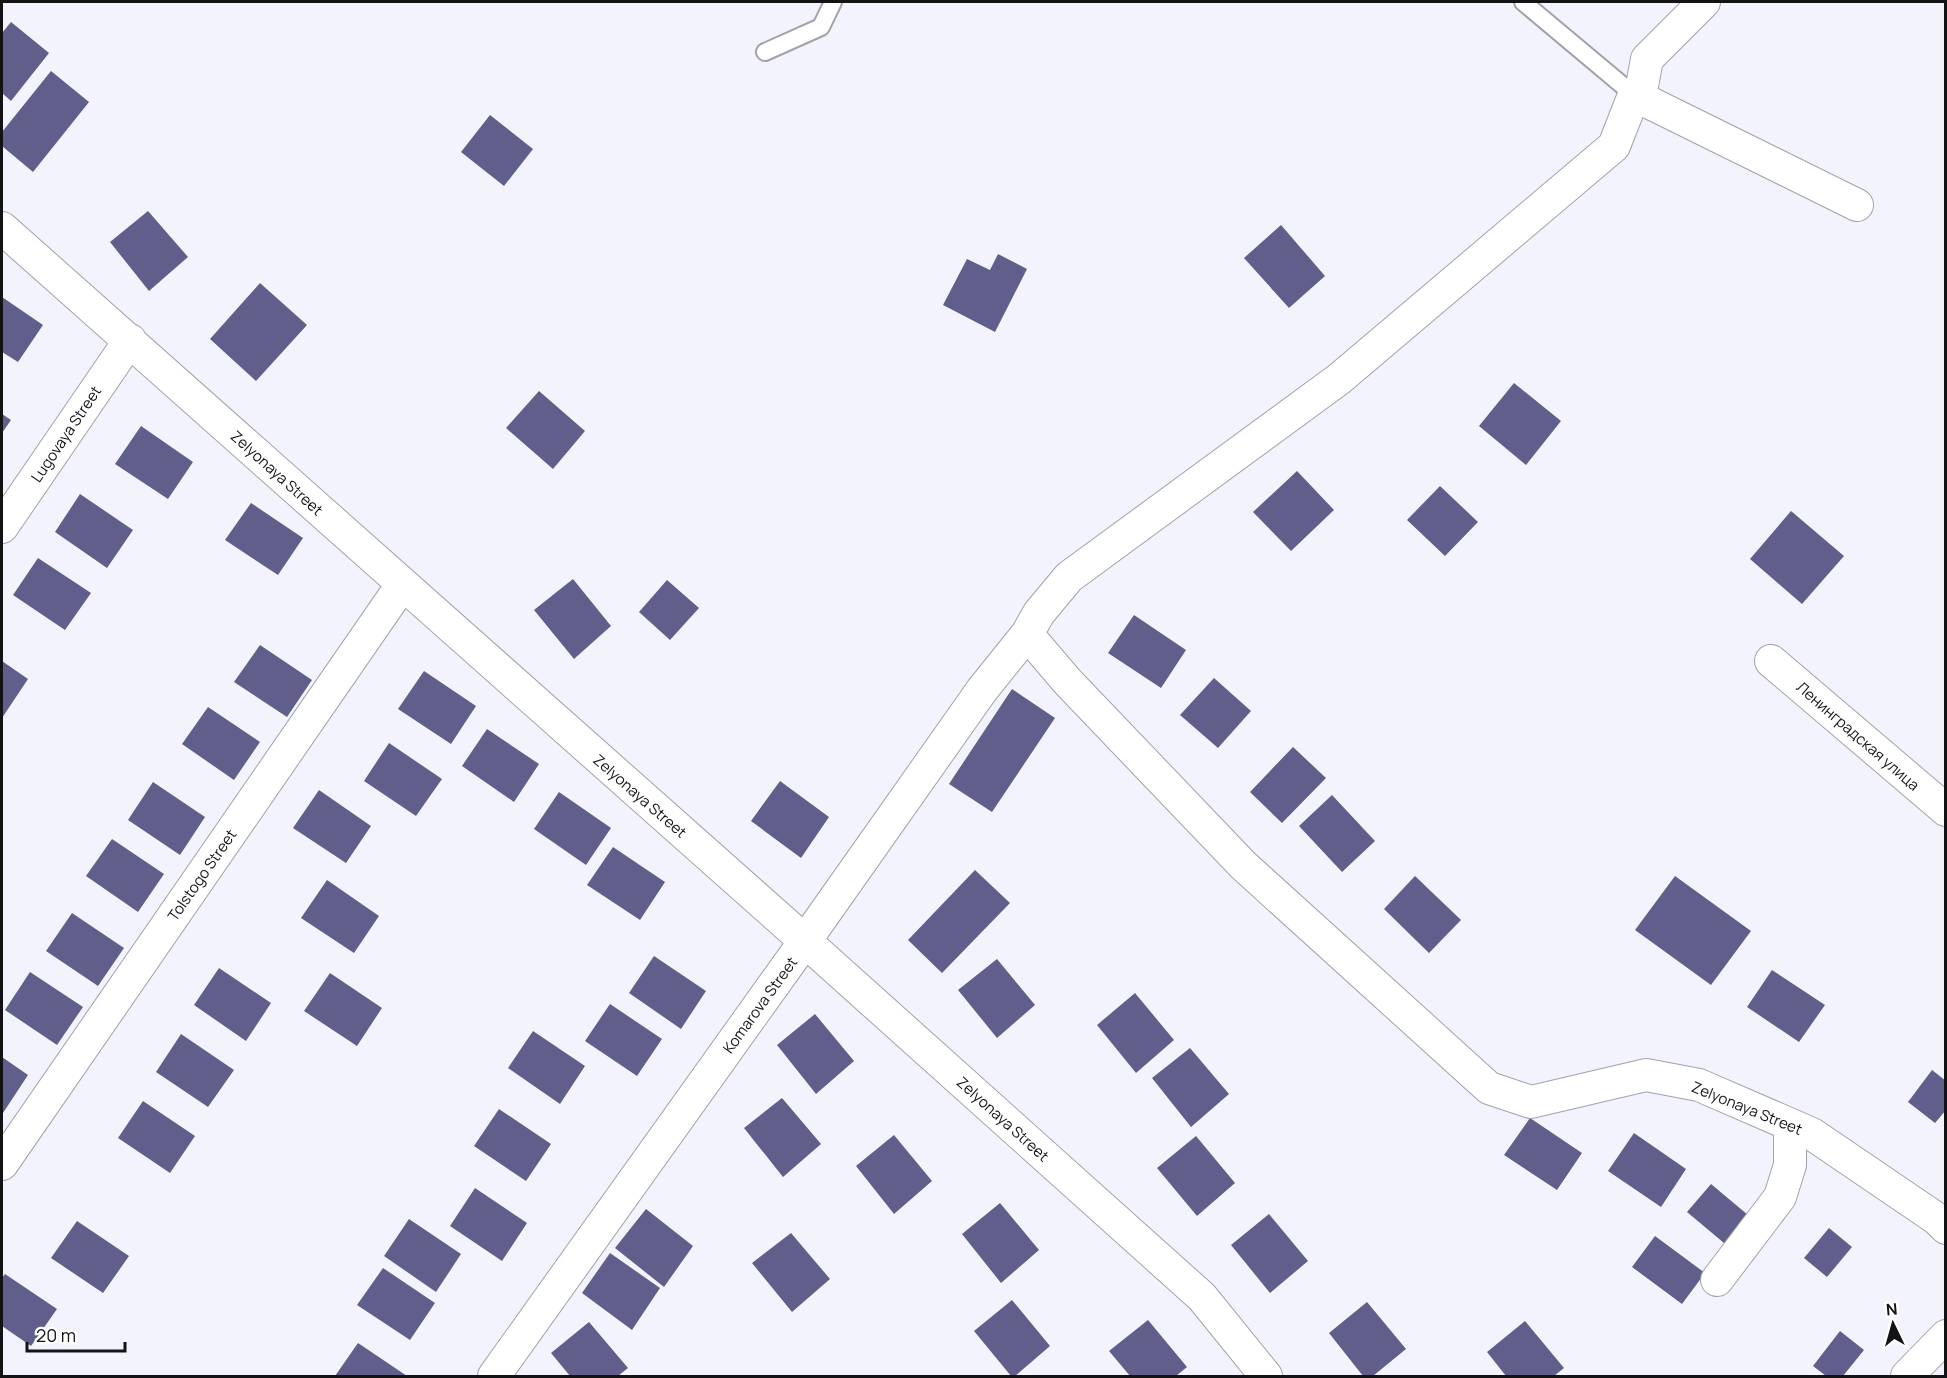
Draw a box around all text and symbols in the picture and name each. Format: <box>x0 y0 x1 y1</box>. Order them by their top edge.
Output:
street label: Lugovaya Street <box>26 382 106 486</box>
street label: Zelyonaya Street <box>226 426 328 520</box>
street label: Ленинградская улица <box>1792 677 1924 795</box>
street label: Zelyonaya Street <box>589 749 691 843</box>
street label: Tolstogo Street <box>163 825 241 925</box>
street label: Komarova Street <box>718 952 802 1058</box>
street label: Zelyonaya Street <box>952 1072 1054 1166</box>
street label: Zelyonaya Street <box>1688 1076 1806 1140</box>
north arrow <box>1863 1294 1923 1354</box>
text: N <box>1885 1298 1898 1321</box>
scale bar <box>27 1315 124 1353</box>
text: 20 m <box>36 1323 76 1347</box>

